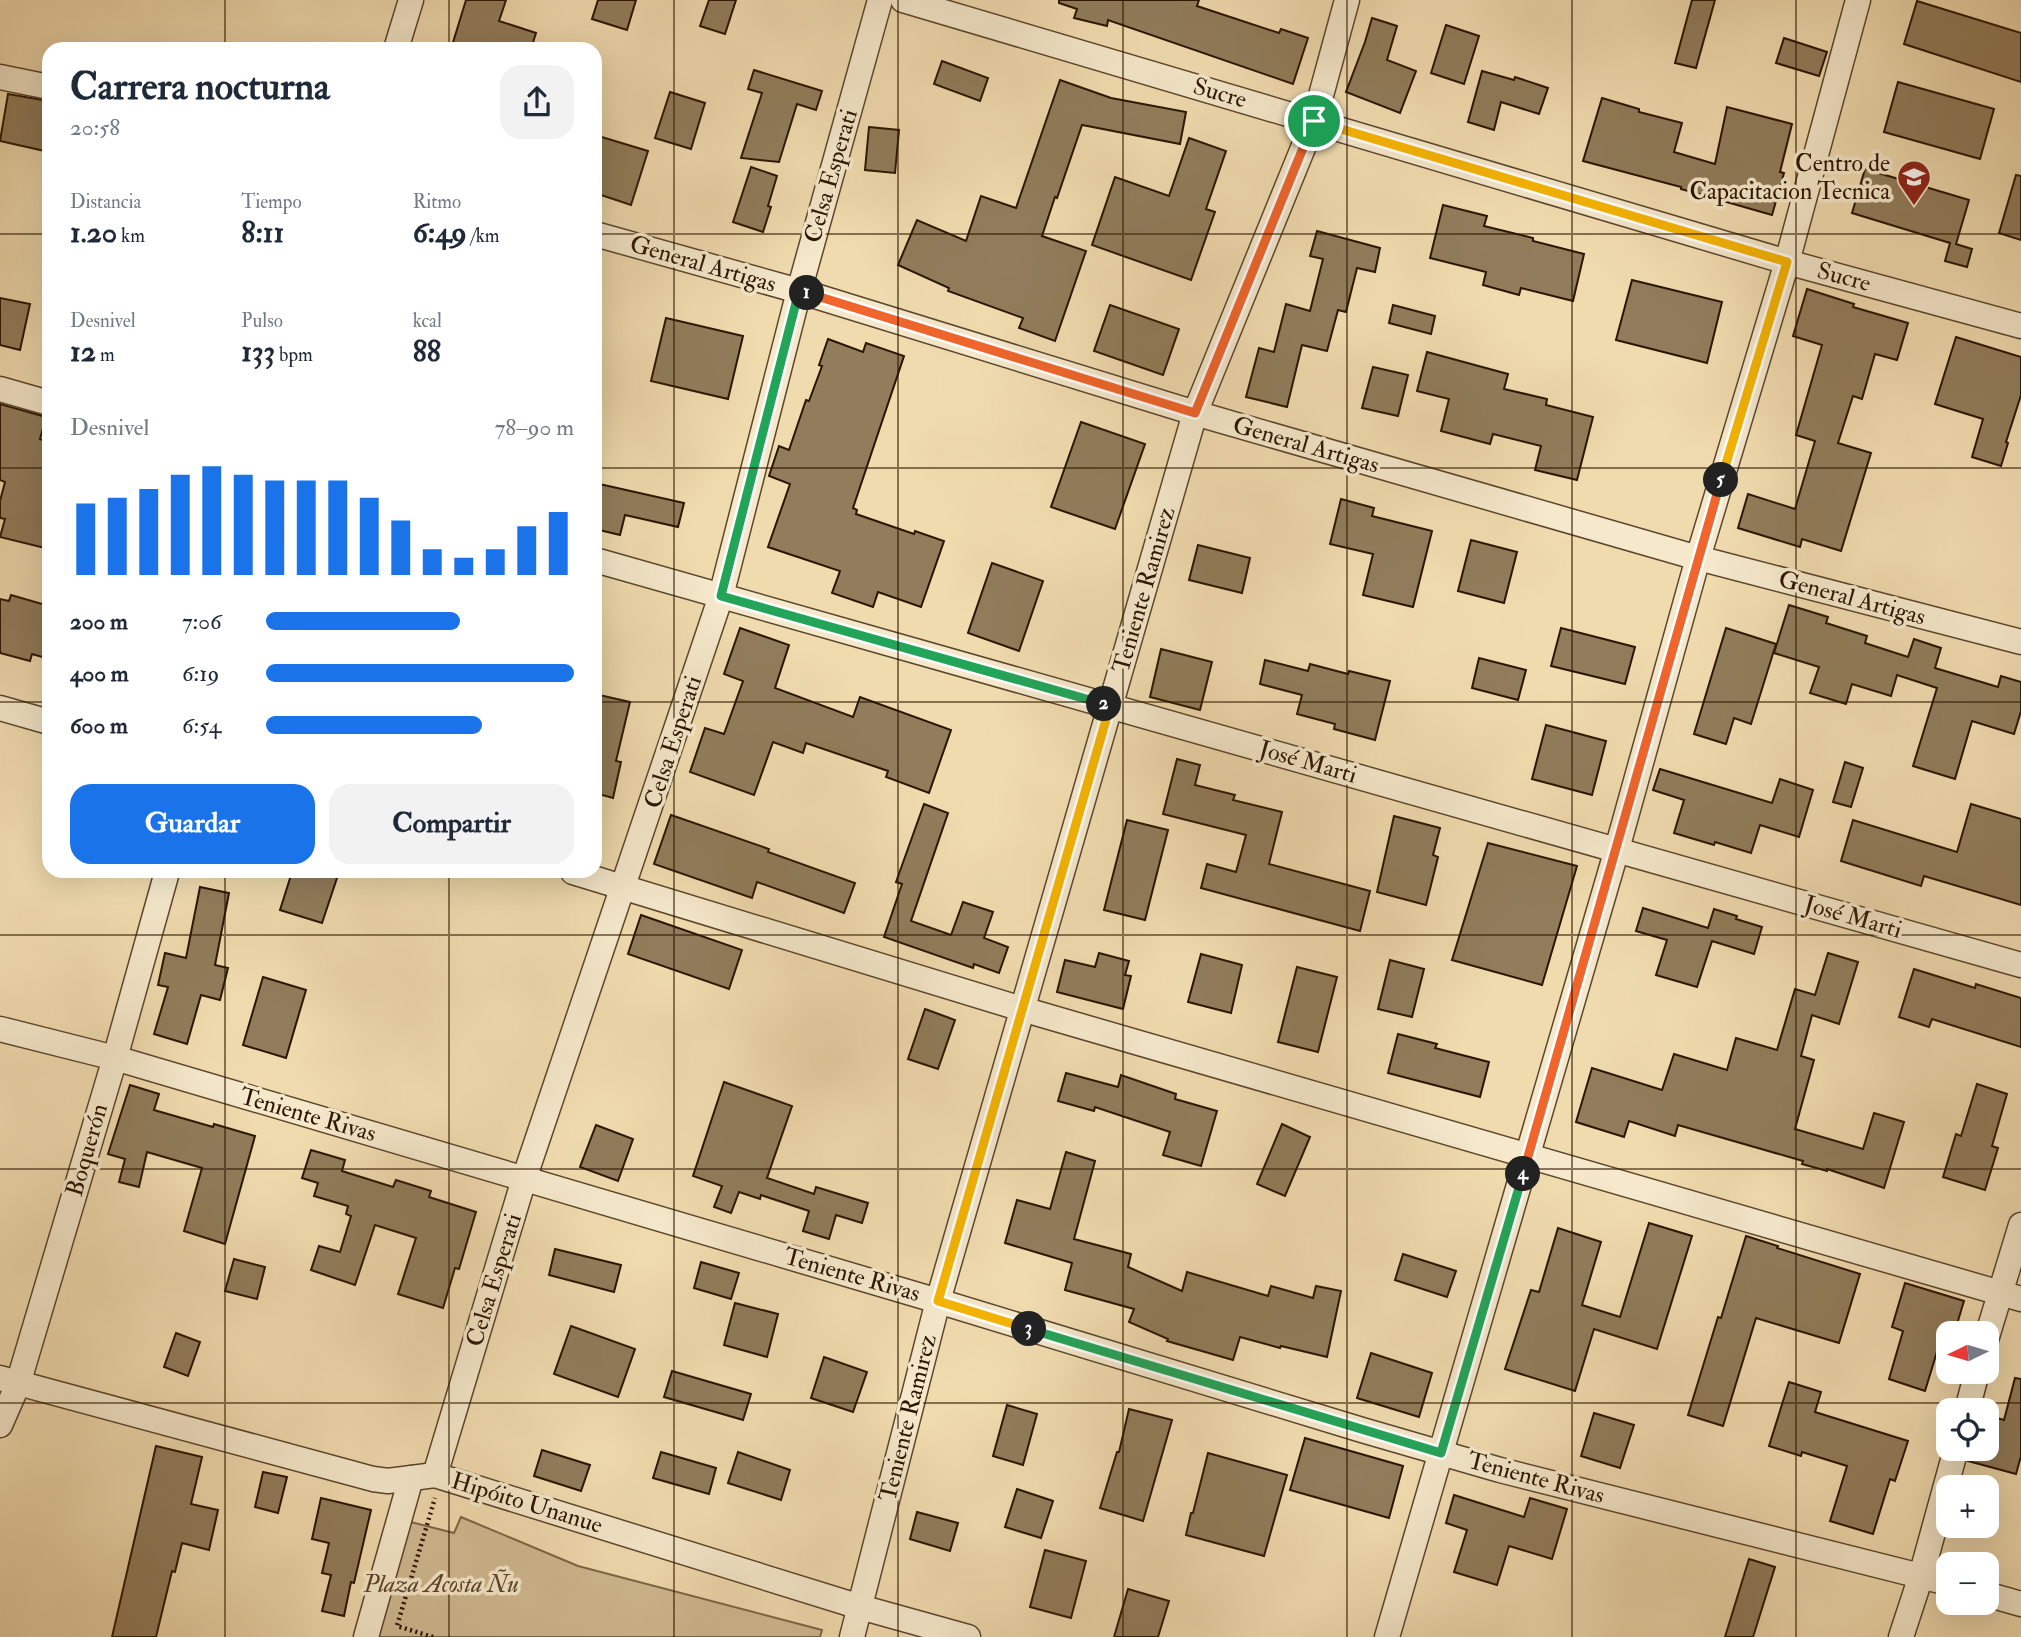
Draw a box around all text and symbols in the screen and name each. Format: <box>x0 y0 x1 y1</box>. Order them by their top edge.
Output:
text: Carrera nocturna <box>70 63 330 111</box>
button: share <box>500 65 574 139</box>
street label: Sucre <box>1190 71 1250 115</box>
pin <box>1284 91 1344 151</box>
icon: arrive <box>1295 102 1333 140</box>
street label: Celsa Esperati <box>797 106 865 246</box>
text: 20:58 <box>70 113 120 142</box>
place label: Centro de Capacitacion Tecnica <box>1690 148 1891 207</box>
school or university icon: Centro de Capacitacion Tecnica <box>1895 158 1933 207</box>
text: Distancia <box>70 190 141 214</box>
text: Tiempo <box>241 190 302 214</box>
text: Ritmo <box>413 190 461 214</box>
text: 1.20 <box>70 214 117 251</box>
text: 8:11 <box>241 214 284 251</box>
text: 6:49 <box>413 214 467 251</box>
text: km <box>117 224 145 248</box>
text: /km <box>467 224 499 248</box>
street label: General Artigas <box>626 228 780 300</box>
street label: Sucre <box>1814 255 1874 299</box>
pin: 1 <box>790 276 824 310</box>
text: 1 <box>803 280 810 304</box>
text: Desnivel <box>70 309 136 333</box>
text: Pulso <box>241 309 283 333</box>
text: kcal <box>413 309 442 333</box>
text: 12 <box>70 333 96 370</box>
text: 133 <box>241 333 275 370</box>
text: 88 <box>413 333 441 370</box>
text: m <box>96 343 115 367</box>
text: bpm <box>275 343 313 367</box>
street label: General Artigas <box>1229 409 1383 481</box>
text: Desnivel <box>70 413 149 442</box>
text: 78–90 m <box>495 413 574 442</box>
pin: 5 <box>1704 462 1738 498</box>
text: 5 <box>1716 467 1725 491</box>
street label: Teniente Ramirez <box>1106 503 1183 677</box>
street label: General Artigas <box>1775 564 1929 632</box>
text: 200 m <box>70 607 128 636</box>
text: 7:06 <box>182 607 222 636</box>
text: 400 m <box>70 659 129 688</box>
text: 6:19 <box>182 659 219 688</box>
street label: Celsa Esperati <box>637 672 709 812</box>
pin: 2 <box>1086 686 1122 722</box>
text: 2 <box>1099 691 1108 715</box>
text: 600 m <box>70 711 128 740</box>
text: 6:54 <box>182 711 221 740</box>
street label: José Marti <box>1255 733 1360 791</box>
button: Guardar <box>70 784 315 864</box>
button: Compartir <box>329 784 574 864</box>
street label: José Marti <box>1800 888 1905 946</box>
street label: Teniente Rivas <box>236 1081 380 1149</box>
street label: Boquerón <box>59 1100 115 1200</box>
pin: 4 <box>1506 1156 1540 1192</box>
text: 4 <box>1517 1161 1528 1185</box>
street label: Celsa Esperati <box>459 1210 529 1350</box>
street label: Teniente Rivas <box>780 1241 924 1309</box>
pin: 3 <box>1012 1312 1046 1346</box>
text: 3 <box>1025 1316 1032 1340</box>
north arrow <box>1936 1321 1998 1384</box>
map controls <box>1936 1321 1999 1615</box>
street label: Teniente Ramirez <box>872 1331 944 1505</box>
button: locate <box>1936 1398 1999 1461</box>
street label: Teniente Rivas <box>1464 1445 1608 1511</box>
street label: Hipóito Unanue <box>448 1465 606 1541</box>
button: + <box>1936 1475 1999 1538</box>
button: − <box>1936 1552 1999 1615</box>
park label: Plaza Acosta Ñu <box>362 1569 519 1600</box>

